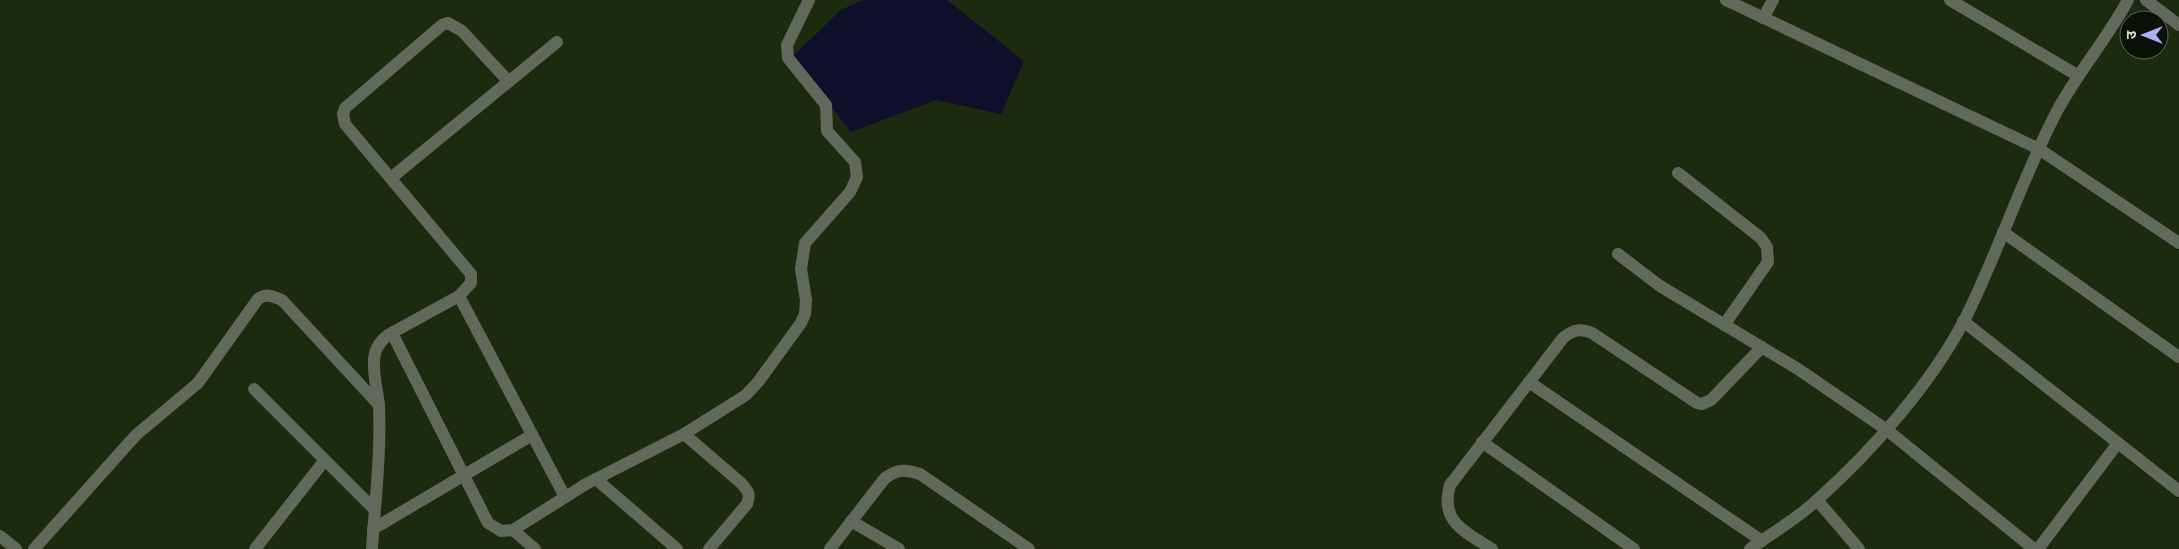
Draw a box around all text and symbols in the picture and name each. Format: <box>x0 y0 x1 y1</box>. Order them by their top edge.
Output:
north arrow <box>2119 10 2169 60</box>
text: उ <box>2121 30 2140 39</box>

